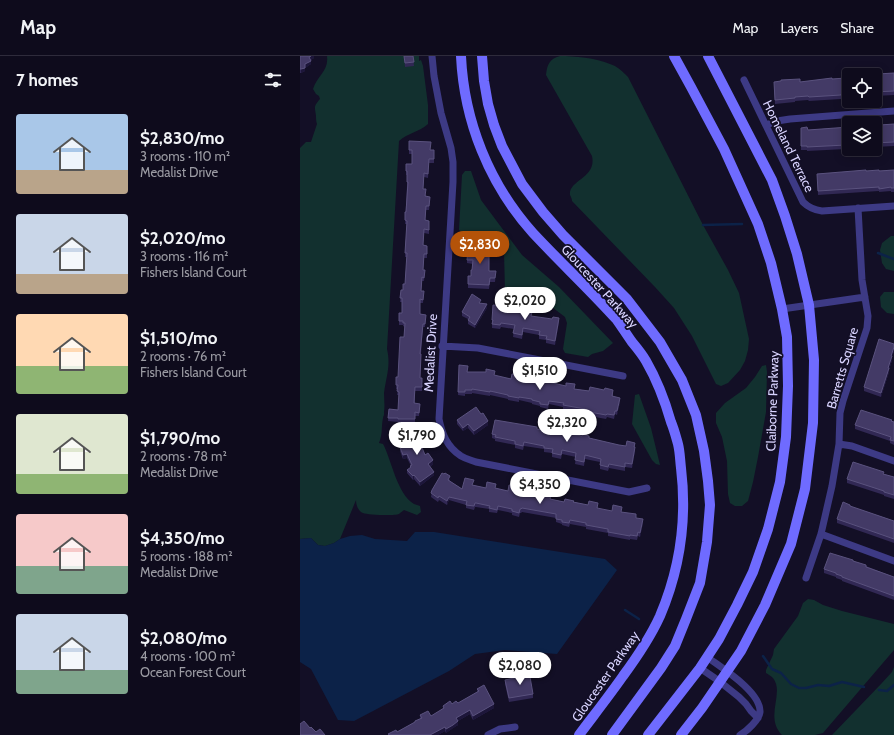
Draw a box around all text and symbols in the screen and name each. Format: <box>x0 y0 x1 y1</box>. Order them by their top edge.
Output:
text: Map <box>20 16 56 39</box>
text: Map <box>733 19 758 37</box>
text: Layers <box>780 19 818 37</box>
text: Share <box>840 19 874 37</box>
map controls <box>842 68 882 156</box>
button: locate <box>842 68 882 108</box>
icon: filters <box>262 69 284 91</box>
text: 7 homes <box>16 70 78 90</box>
street label: Homeland Terrace <box>760 97 818 195</box>
button: layers <box>842 116 882 156</box>
text: $2,830/mo <box>140 128 224 148</box>
icon: home <box>48 130 96 178</box>
text: 3 rooms · 110 m² <box>140 148 230 164</box>
text: Medalist Drive <box>140 164 218 180</box>
text: $2,020/mo <box>140 228 226 248</box>
icon: home <box>48 230 96 278</box>
pin: $2,830 <box>447 231 513 265</box>
text: $2,830 <box>459 236 501 252</box>
street label: Gloucester Parkway <box>558 241 642 331</box>
text: 3 rooms · 116 m² <box>140 248 228 264</box>
text: Fishers Island Court <box>140 264 247 280</box>
pin: $2,020 <box>492 287 558 321</box>
text: $2,020 <box>504 292 546 308</box>
street label: Medalist Drive <box>420 313 440 392</box>
street label: Barretts Square <box>823 325 861 411</box>
text: $1,510/mo <box>140 328 217 348</box>
icon: home <box>48 330 96 378</box>
text: 2 rooms · 76 m² <box>140 348 226 364</box>
street label: Claiborne Parkway <box>762 350 782 452</box>
pin: $1,510 <box>507 357 573 391</box>
text: $1,510 <box>522 362 558 378</box>
text: Fishers Island Court <box>140 364 247 380</box>
pin: $2,320 <box>534 409 600 443</box>
text: $2,320 <box>547 414 587 430</box>
pin: $1,790 <box>384 422 450 456</box>
text: $1,790 <box>398 427 436 443</box>
text: $1,790/mo <box>140 428 220 448</box>
icon: home <box>48 430 96 478</box>
text: 2 rooms · 78 m² <box>140 448 227 464</box>
text: Medalist Drive <box>140 464 218 480</box>
pin: $4,350 <box>507 471 573 505</box>
text: $4,350 <box>519 476 561 492</box>
text: $4,350/mo <box>140 528 225 548</box>
icon: home <box>48 530 96 578</box>
text: 5 rooms · 188 m² <box>140 548 233 564</box>
text: Medalist Drive <box>140 564 218 580</box>
street label: Gloucester Parkway <box>568 627 642 724</box>
text: $2,080/mo <box>140 628 227 648</box>
icon: home <box>48 630 96 678</box>
text: 4 rooms · 100 m² <box>140 648 235 664</box>
pin: $2,080 <box>487 652 553 686</box>
text: $2,080 <box>498 657 542 673</box>
text: Ocean Forest Court <box>140 664 246 680</box>

